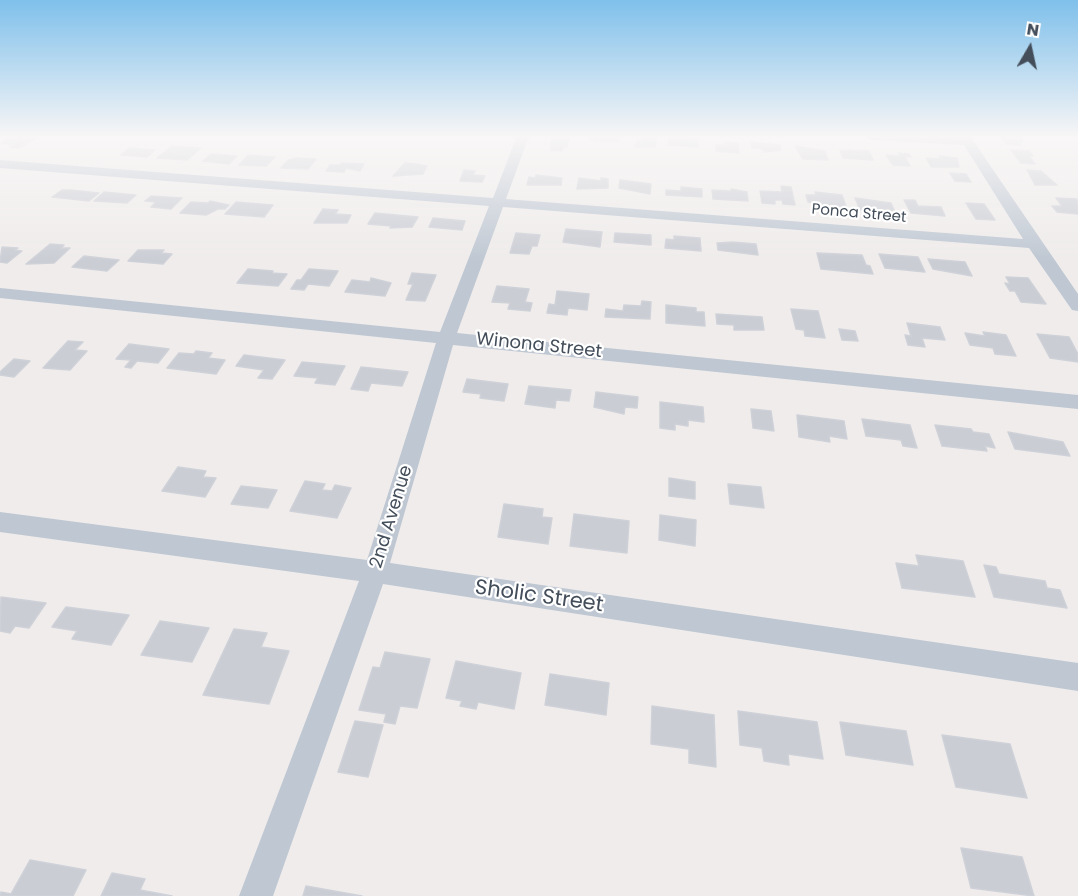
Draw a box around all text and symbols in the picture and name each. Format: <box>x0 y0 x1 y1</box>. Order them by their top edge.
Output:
text: N <box>1025 17 1041 42</box>
north arrow <box>1000 18 1060 78</box>
street label: Ponca Street <box>811 201 907 227</box>
street label: Winona Street <box>475 329 603 363</box>
street label: 2nd Avenue <box>366 463 418 571</box>
street label: Sholic Street <box>473 576 605 618</box>

